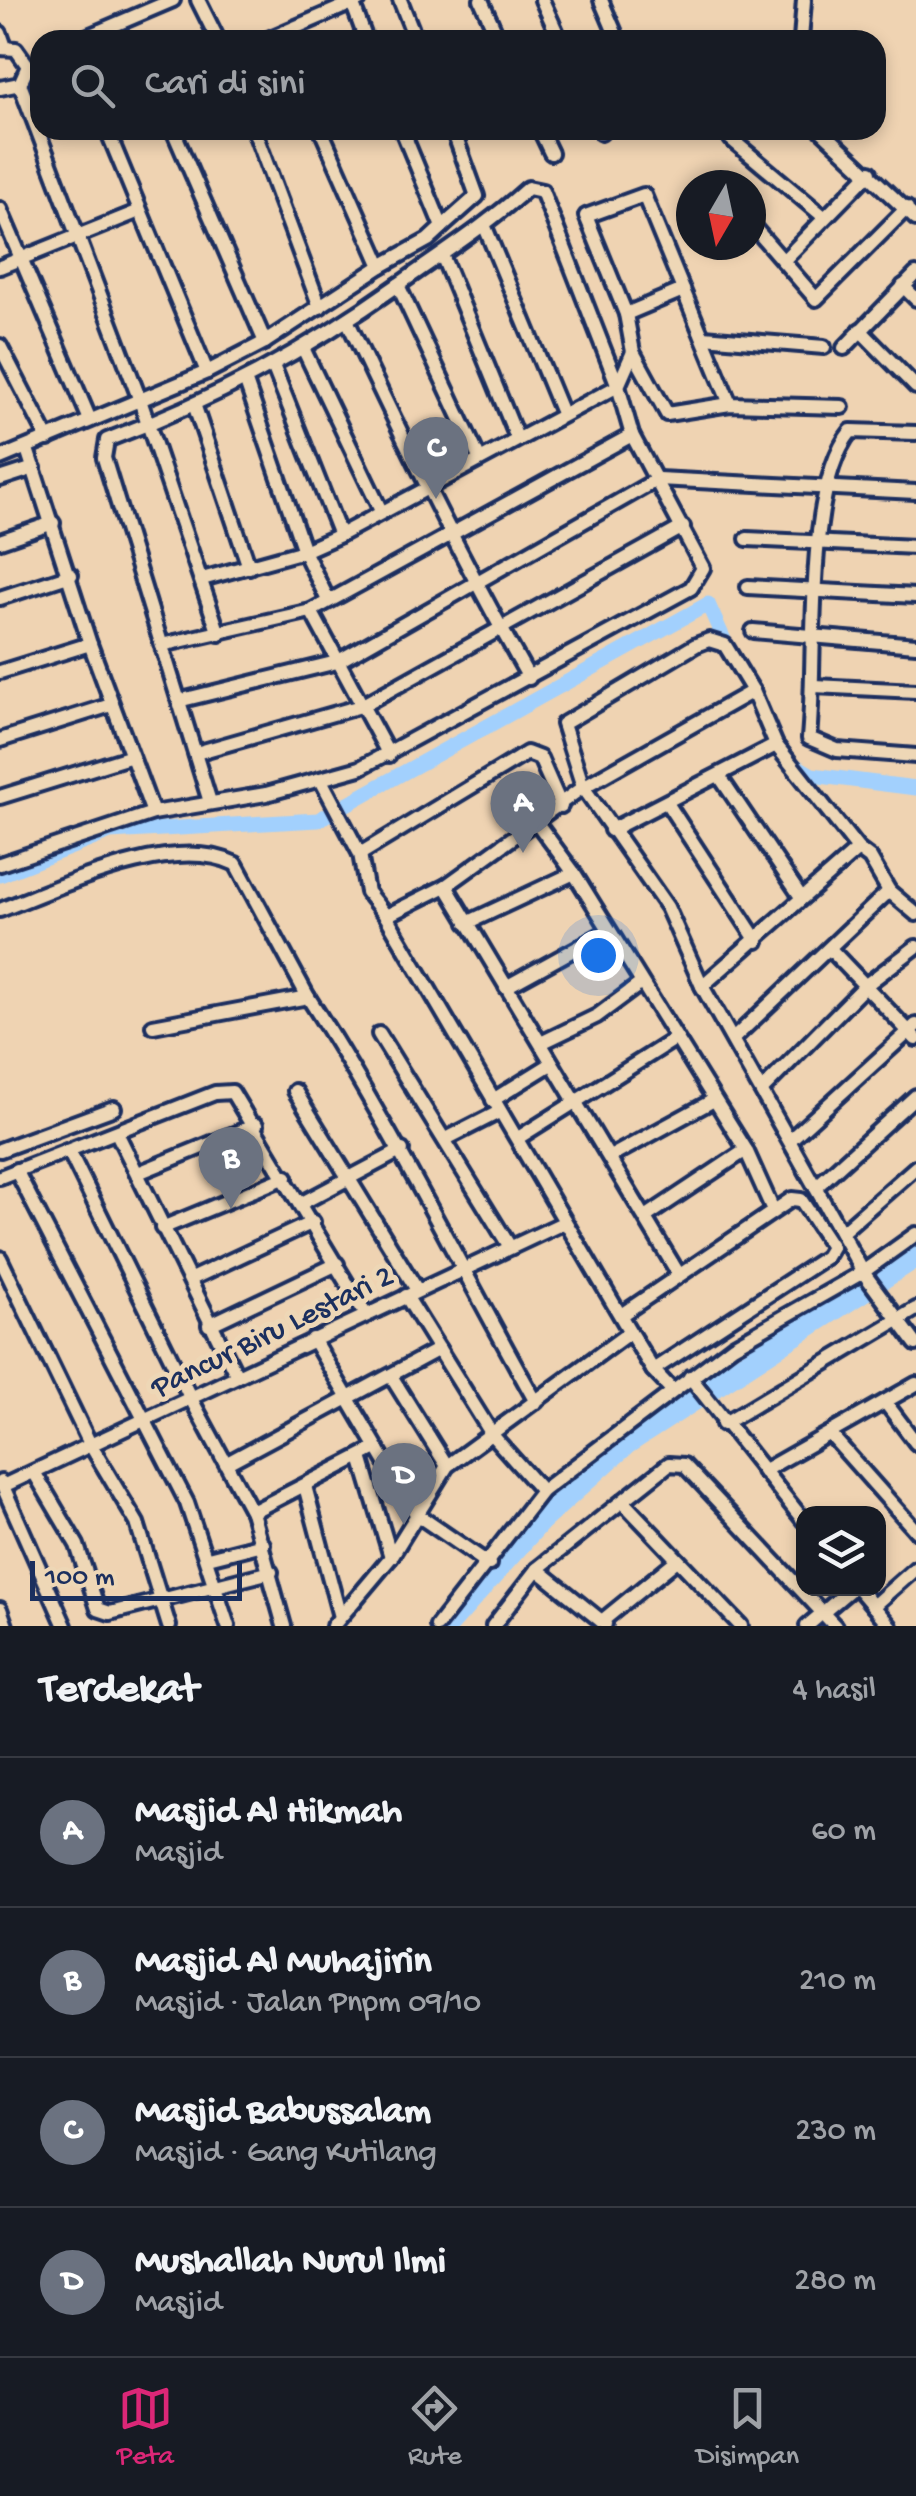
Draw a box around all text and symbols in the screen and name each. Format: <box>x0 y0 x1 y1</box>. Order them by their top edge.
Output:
search box <box>30 30 886 140</box>
icon: search <box>65 58 120 113</box>
text: Cari di sini <box>145 63 305 107</box>
north arrow <box>676 170 766 260</box>
pin: C <box>404 416 468 499</box>
pin: A <box>490 770 556 853</box>
your location <box>573 930 624 981</box>
pin: B <box>198 1126 264 1209</box>
street label: Pancur Biru Lestari 2 <box>145 1258 401 1409</box>
pin: D <box>372 1442 436 1525</box>
map controls <box>796 1506 886 1596</box>
button: layers <box>796 1506 886 1596</box>
scale bar <box>30 1556 242 1600</box>
text: 100 m <box>45 1562 115 1595</box>
text: Terdekat <box>40 1667 198 1716</box>
text: 4 hasil <box>793 1672 876 1710</box>
text: Masjid Al Hikmah <box>135 1791 402 1835</box>
text: A <box>63 1813 82 1851</box>
text: 60 m <box>811 1813 876 1851</box>
text: Masjid <box>135 1835 222 1873</box>
text: Masjid Al Muhajirin <box>135 1941 432 1985</box>
text: B <box>64 1963 81 2001</box>
text: 210 m <box>799 1963 876 2001</box>
text: Masjid · Jalan Pnpm 09/10 <box>135 1985 481 2023</box>
text: Masjid Babussalam <box>135 2091 431 2135</box>
text: C <box>64 2113 81 2151</box>
text: 230 m <box>795 2113 876 2151</box>
text: Masjid · Gang Kutilang <box>135 2135 437 2173</box>
text: Mushallah Nurul Ilmi <box>135 2241 446 2285</box>
text: D <box>62 2263 83 2301</box>
text: 280 m <box>794 2263 876 2301</box>
text: Masjid <box>135 2285 222 2323</box>
tab: Peta <box>117 2381 174 2474</box>
tab: Rute <box>407 2381 462 2474</box>
tab: Disimpan <box>696 2381 799 2474</box>

